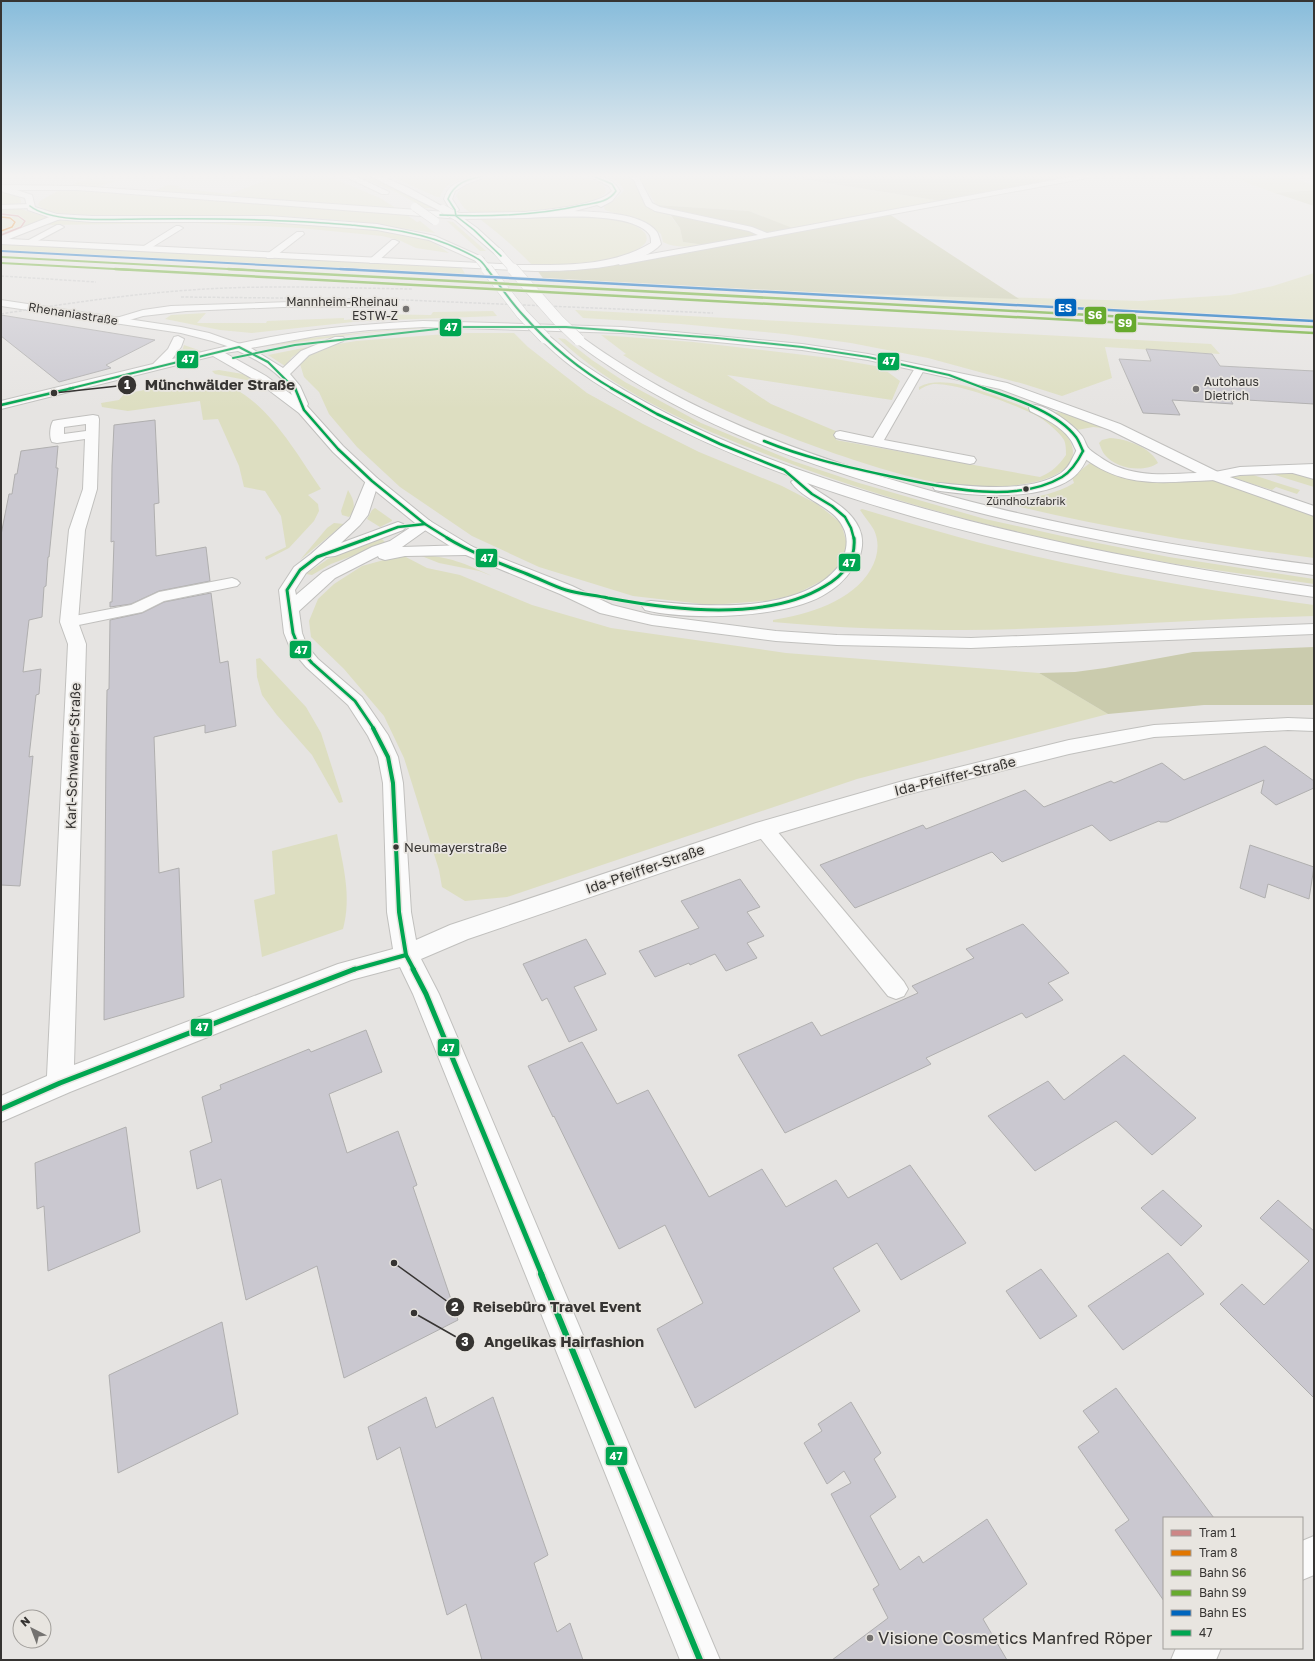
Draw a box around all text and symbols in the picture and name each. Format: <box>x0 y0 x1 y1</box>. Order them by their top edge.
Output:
place label: Mannheim-Rheinau ESTW-Z <box>286 294 398 323</box>
line badge: ES <box>1054 298 1077 317</box>
street label: Rhenaniastraße <box>27 299 119 328</box>
text: ES <box>1058 301 1072 314</box>
marker: Mannheim-Rheinau ESTW-Z <box>401 304 411 314</box>
line badge: S6 <box>1084 306 1107 325</box>
text: S6 <box>1088 308 1102 321</box>
line badge: S9 <box>1114 313 1137 333</box>
text: S9 <box>1118 316 1132 329</box>
line badge: 47 <box>439 318 462 337</box>
text: 47 <box>445 320 457 333</box>
line badge: 47 <box>176 350 199 369</box>
text: 47 <box>182 352 194 365</box>
line badge: 47 <box>877 352 900 371</box>
text: 47 <box>883 354 895 367</box>
callout: Münchwälder Straße <box>117 371 303 398</box>
place label: Autohaus Dietrich <box>1204 374 1259 403</box>
text: Münchwälder Straße <box>145 375 295 393</box>
text: 1 <box>124 377 130 392</box>
marker: Autohaus Dietrich <box>1191 384 1201 394</box>
marker: Zündholzfabrik <box>1021 484 1031 494</box>
place label: Zündholzfabrik <box>986 494 1066 507</box>
line badge: 47 <box>475 548 498 568</box>
text: 47 <box>481 551 493 564</box>
line badge: 47 <box>838 553 861 572</box>
text: 47 <box>843 556 855 569</box>
line badge: 47 <box>289 640 312 659</box>
text: 47 <box>295 643 307 656</box>
street label: Karl-Schwaner-Straße <box>61 682 84 830</box>
street label: Ida-Pfeiffer-Straße <box>892 752 1017 799</box>
place label: Neumayerstraße <box>404 839 507 855</box>
street label: Ida-Pfeiffer-Straße <box>583 840 706 897</box>
marker: Neumayerstraße <box>391 842 401 852</box>
line badge: 47 <box>190 1018 213 1037</box>
text: 47 <box>196 1020 208 1033</box>
line badge: 47 <box>437 1038 460 1057</box>
text: 47 <box>442 1041 454 1054</box>
callout: Reisebüro Travel Event <box>445 1293 650 1320</box>
text: Reisebüro Travel Event <box>473 1297 641 1315</box>
text: 2 <box>451 1299 459 1314</box>
callout: Angelikas Hairfashion <box>455 1328 652 1355</box>
text: Angelikas Hairfashion <box>484 1332 644 1350</box>
text: 3 <box>461 1334 469 1349</box>
line badge: 47 <box>605 1446 628 1466</box>
text: 47 <box>610 1449 622 1462</box>
legend <box>1163 1517 1303 1649</box>
text: Tram 1 <box>1199 1525 1236 1540</box>
text: Tram 8 <box>1199 1545 1238 1560</box>
text: Bahn S6 <box>1199 1565 1247 1580</box>
text: Bahn S9 <box>1199 1585 1247 1600</box>
text: Bahn ES <box>1199 1605 1247 1620</box>
north arrow <box>12 1609 52 1649</box>
text: N <box>18 1614 32 1629</box>
text: 47 <box>1199 1625 1213 1640</box>
place label: Visione Cosmetics Manfred Röper <box>878 1627 1153 1648</box>
marker: Visione Cosmetics Manfred Röper <box>865 1633 875 1643</box>

